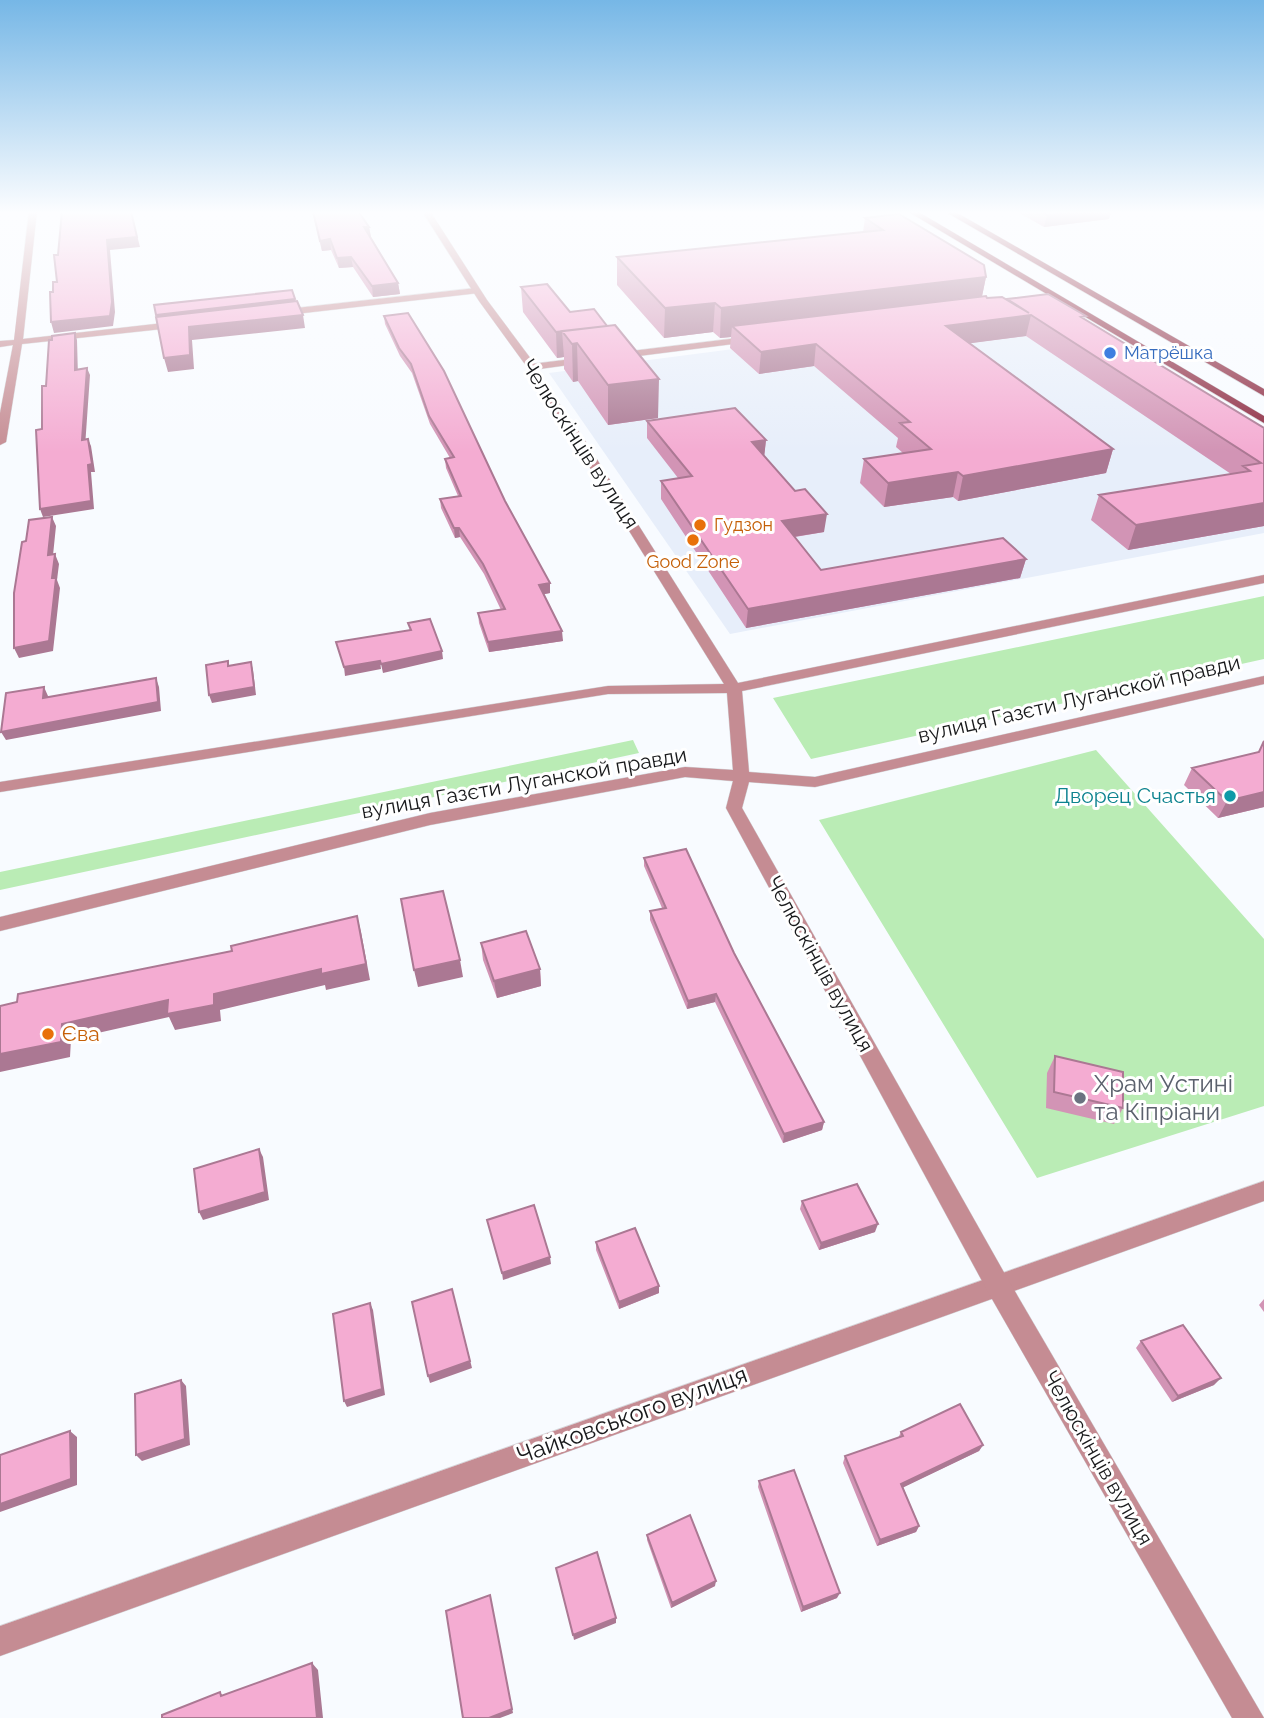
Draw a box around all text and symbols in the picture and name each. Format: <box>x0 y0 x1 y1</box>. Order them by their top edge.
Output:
place label: Матрёшка <box>1124 342 1213 363</box>
marker: Матрёшка <box>1102 345 1118 361</box>
street label: Челюскінців вулиця <box>516 354 644 533</box>
place label: Гудзон <box>714 514 773 535</box>
marker: Гудзон <box>692 517 708 533</box>
marker: Good Zone <box>685 532 701 548</box>
place label: Good Zone <box>647 551 740 572</box>
street label: вулиця Газєти Луганской правди <box>915 649 1243 748</box>
street label: вулиця Газєти Луганской правди <box>359 742 689 823</box>
place label: Дворец Счастья <box>1054 783 1216 808</box>
marker: Дворец Счастья <box>1222 788 1238 804</box>
street label: Челюскінців вулиця <box>762 872 879 1056</box>
place label: Єва <box>62 1021 100 1046</box>
marker: Єва <box>40 1026 56 1042</box>
place label: Храм Устині та Кіпріани <box>1094 1069 1233 1126</box>
marker: Храм Устині та Кіпріани <box>1072 1090 1088 1106</box>
street label: Чайковського вулиця <box>513 1359 751 1470</box>
street label: Челюскінців вулиця <box>1038 1366 1158 1549</box>

